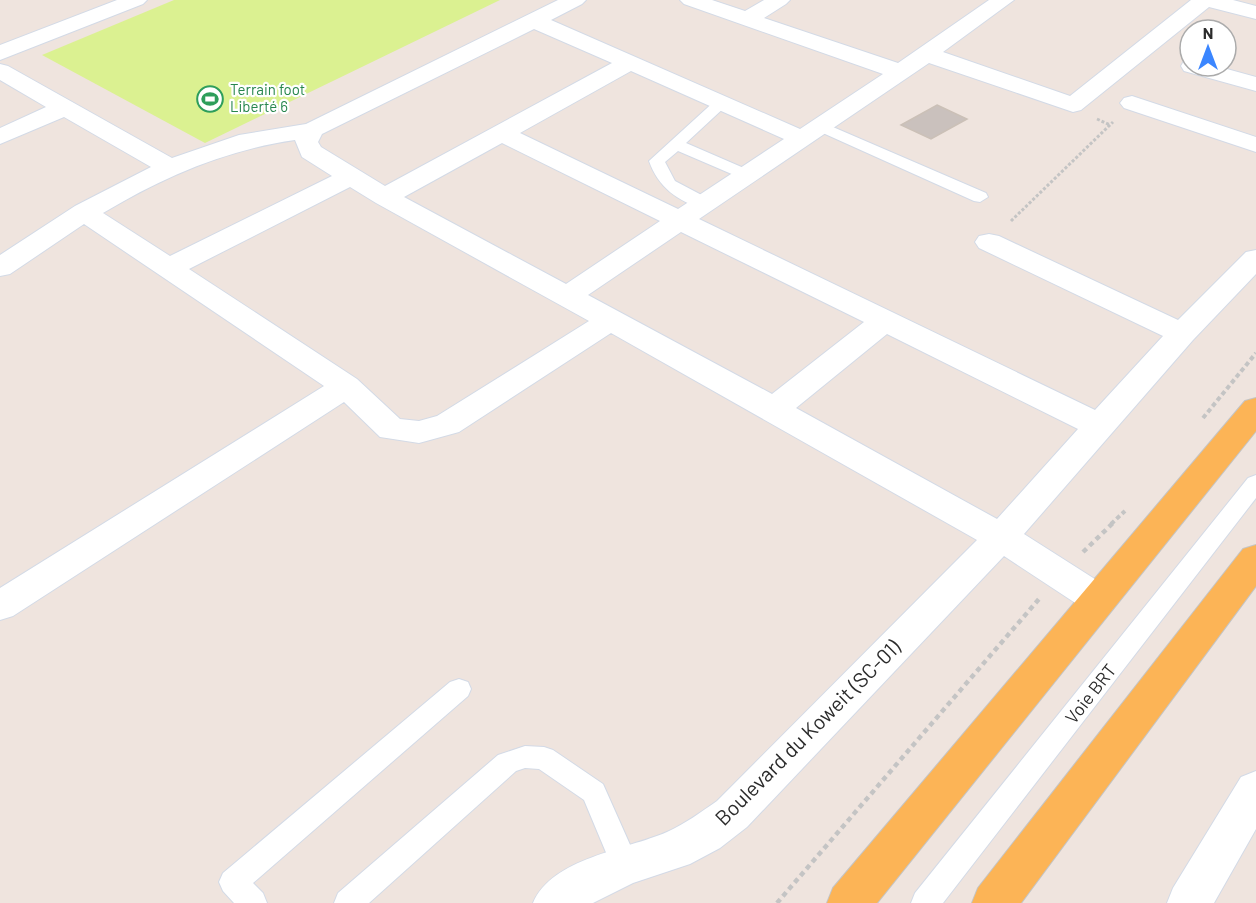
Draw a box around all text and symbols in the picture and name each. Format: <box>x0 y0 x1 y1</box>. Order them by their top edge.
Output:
north arrow <box>1178 18 1238 78</box>
text: N <box>1203 23 1213 42</box>
place label: Terrain foot Liberté 6 <box>230 80 305 115</box>
sports icon: Terrain foot Liberté 6 <box>195 84 225 114</box>
street label: Boulevard du Koweit (SC-01) <box>709 634 905 830</box>
street label: Voie BRT <box>1060 659 1120 728</box>

